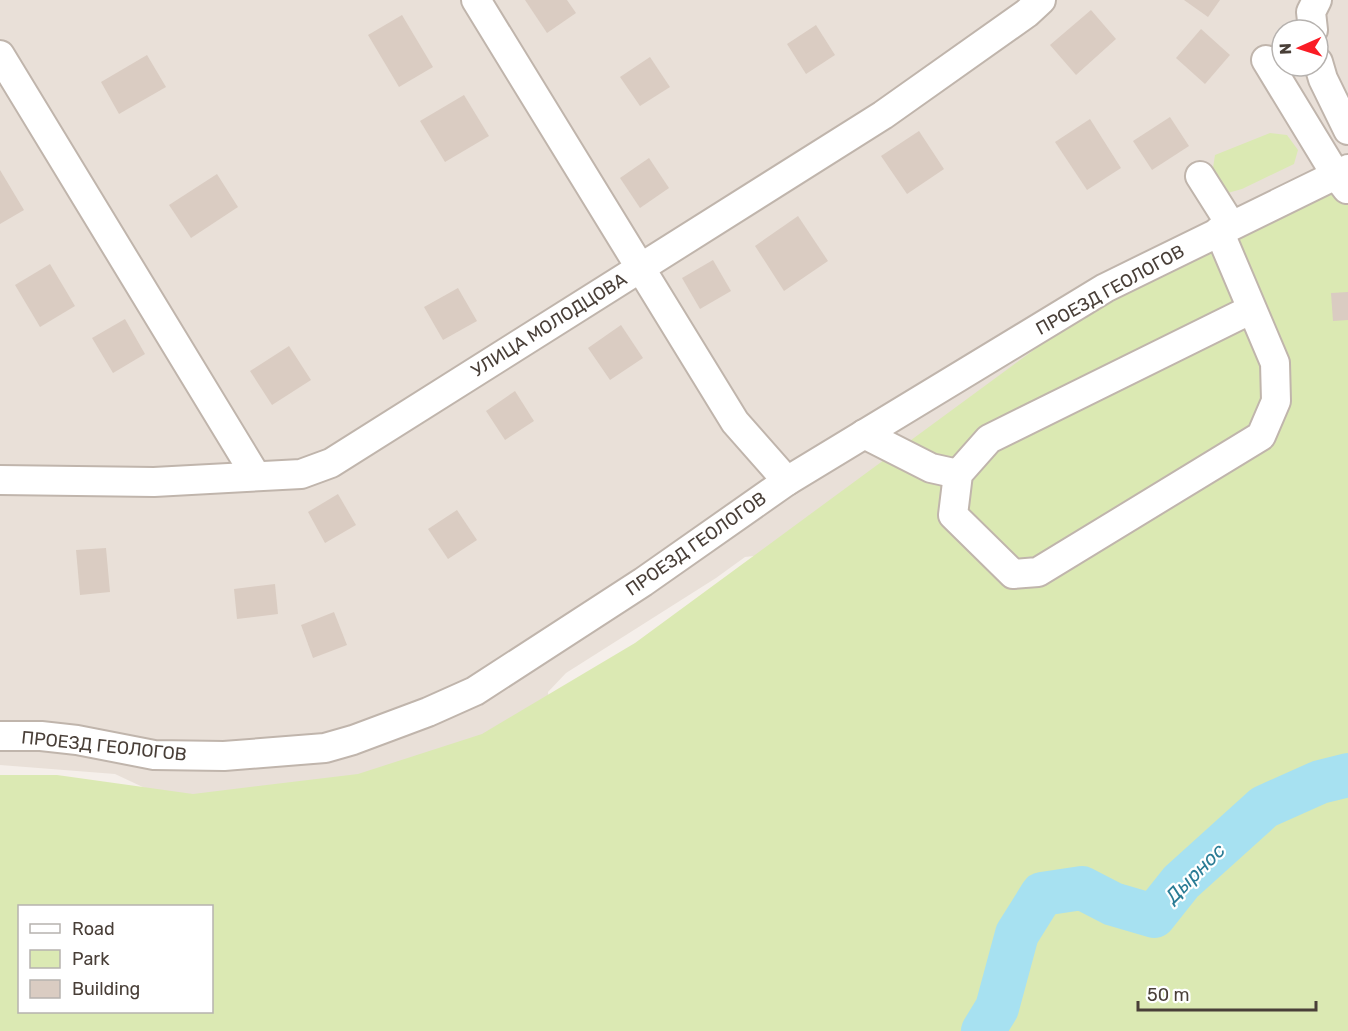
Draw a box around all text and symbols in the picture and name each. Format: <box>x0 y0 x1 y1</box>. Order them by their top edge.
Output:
north arrow <box>1270 18 1330 78</box>
text: N <box>1276 43 1295 55</box>
street label: ПРОЕЗД ГЕОЛОГОВ <box>1032 240 1188 340</box>
street label: УЛИЦА МОЛОДЦОВА <box>467 268 631 382</box>
street label: ПРОЕЗД ГЕОЛОГОВ <box>622 487 770 601</box>
street label: ПРОЕЗД ГЕОЛОГОВ <box>20 726 188 766</box>
water label: Дырнос <box>1159 838 1230 909</box>
legend <box>18 905 213 1013</box>
text: Road <box>72 918 115 940</box>
text: Park <box>72 948 110 970</box>
scale bar <box>1138 974 1316 1012</box>
text: Building <box>72 978 140 1000</box>
text: 50 m <box>1147 984 1190 1006</box>

